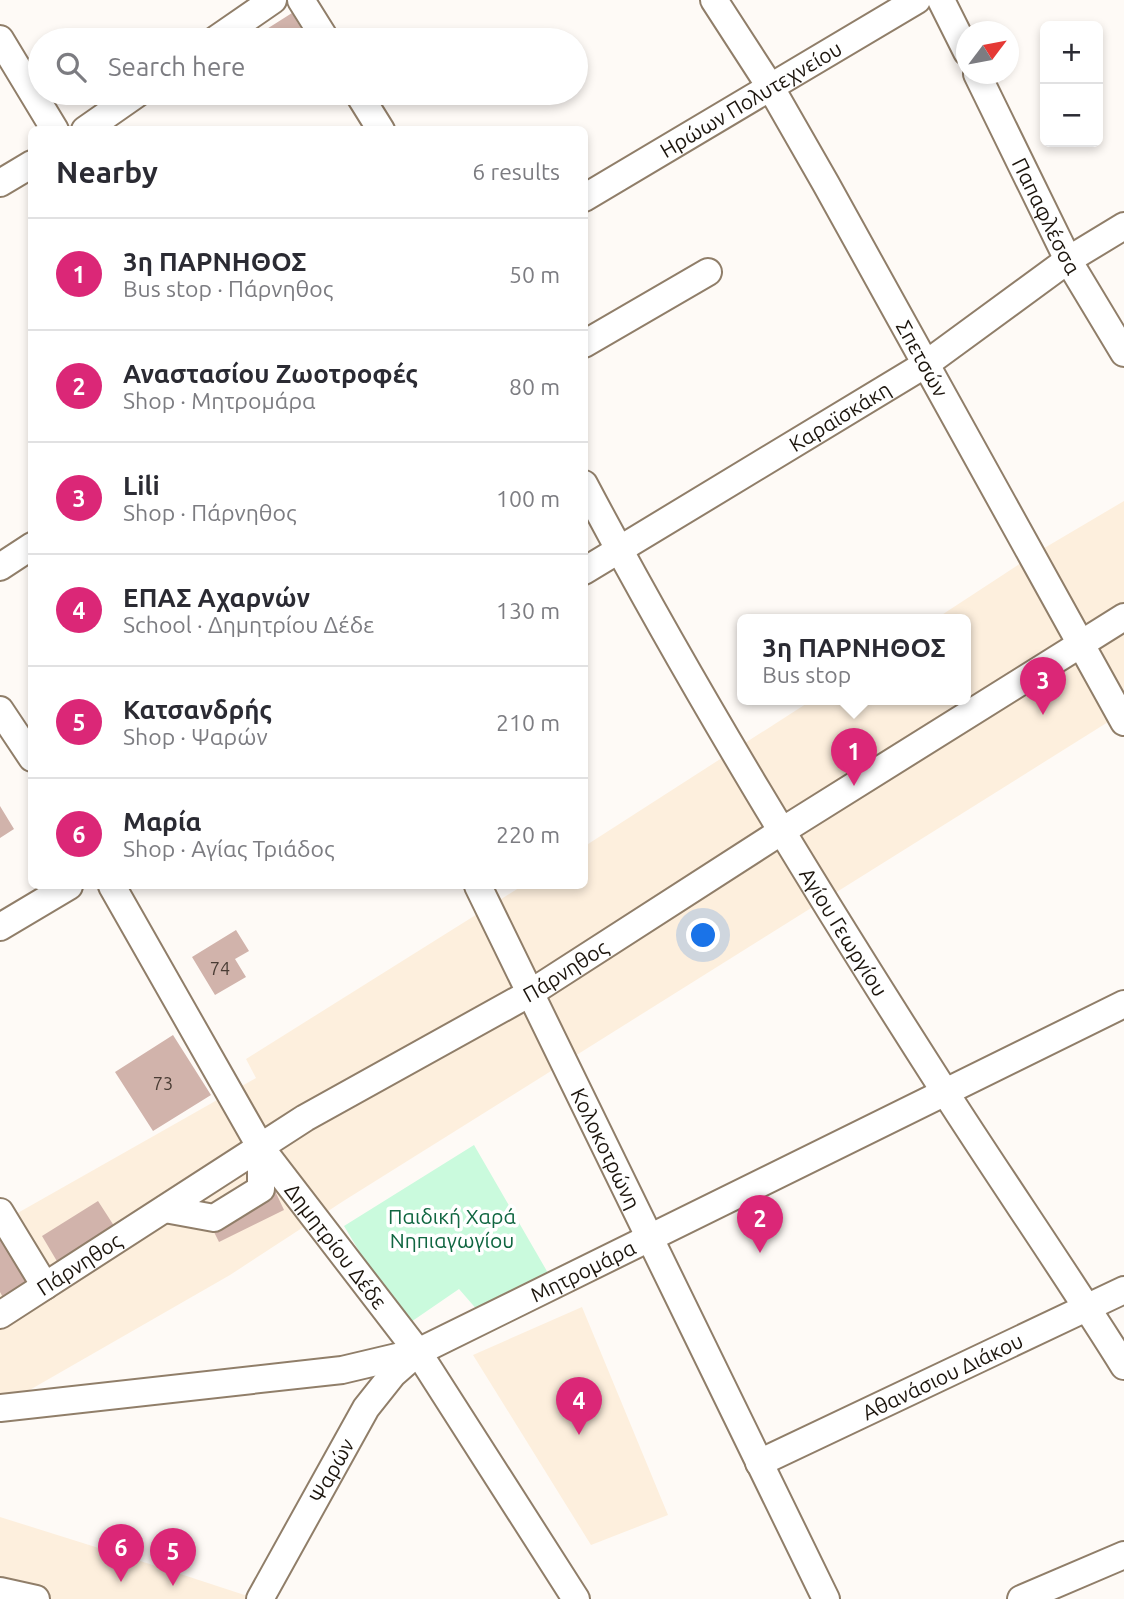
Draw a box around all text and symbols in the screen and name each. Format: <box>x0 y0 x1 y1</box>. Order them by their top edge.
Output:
north arrow <box>956 21 1019 84</box>
map controls <box>1040 21 1103 147</box>
button: + <box>1040 21 1103 84</box>
search box <box>28 28 588 105</box>
street label: Ηρώων Πολυτεχνείου <box>656 36 846 162</box>
icon: search <box>52 48 90 86</box>
text: Search here <box>108 52 245 81</box>
button: − <box>1040 84 1103 147</box>
street label: Παπαφλέσσα <box>1008 154 1086 279</box>
text: Nearby <box>56 155 158 189</box>
text: 6 results <box>472 159 560 184</box>
text: 3η ΠΑΡΝΗΘΟΣ <box>123 247 307 276</box>
text: 1 <box>73 262 85 287</box>
text: 50 m <box>509 262 560 287</box>
text: Bus stop · Πάρνηθος <box>123 276 333 301</box>
street label: Σπετσών <box>892 316 953 401</box>
text: Αναστασίου Ζωοτροφές <box>123 359 418 388</box>
text: 2 <box>73 374 85 399</box>
text: 80 m <box>509 374 560 399</box>
street label: Καραϊσκάκη <box>785 376 895 456</box>
text: Shop · Μητρομάρα <box>123 388 316 413</box>
text: Lili <box>123 471 160 500</box>
text: 3 <box>73 486 85 511</box>
text: 100 m <box>496 486 560 511</box>
text: Shop · Πάρνηθος <box>123 500 296 525</box>
text: ΕΠΑΣ Αχαρνών <box>123 583 310 612</box>
text: 4 <box>73 598 85 623</box>
text: 130 m <box>496 598 560 623</box>
text: School · Δημητρίου Δέδε <box>123 612 375 637</box>
popup <box>737 614 971 705</box>
text: 3η ΠΑΡΝΗΘΟΣ <box>762 633 946 662</box>
pin: 3 <box>1020 657 1066 715</box>
text: Bus stop <box>762 662 851 687</box>
text: Κατσανδρής <box>123 695 272 724</box>
text: 5 <box>73 710 85 735</box>
text: 210 m <box>496 710 560 735</box>
text: Shop · Ψαρών <box>123 724 268 749</box>
pin: 1 <box>831 728 877 786</box>
text: Μαρία <box>123 807 202 836</box>
text: 6 <box>73 822 85 847</box>
text: 220 m <box>496 822 560 847</box>
text: Shop · Αγίας Τριάδος <box>123 836 334 861</box>
street label: Αγίου Γεωργίου <box>795 863 893 1001</box>
your location <box>686 918 720 952</box>
street label: Πάρνηθος <box>519 934 612 1007</box>
house number: 74 <box>210 958 230 978</box>
house number: 73 <box>153 1073 173 1093</box>
street label: Κολοκοτρώνη <box>566 1084 646 1213</box>
street label: Δημητρίου Δέδε <box>280 1178 392 1314</box>
pin: 2 <box>737 1195 783 1253</box>
park label: Παιδική Χαρά Νηπιαγωγίου <box>388 1204 516 1252</box>
street label: Πάρνηθος <box>32 1228 126 1300</box>
street label: Μητρομάρα <box>526 1235 640 1307</box>
street label: Αθανάσιου Διάκου <box>858 1328 1027 1424</box>
pin: 4 <box>556 1377 602 1435</box>
street label: Ψαρών <box>304 1434 359 1507</box>
pin: 6 <box>98 1524 144 1582</box>
pin: 5 <box>150 1528 196 1586</box>

